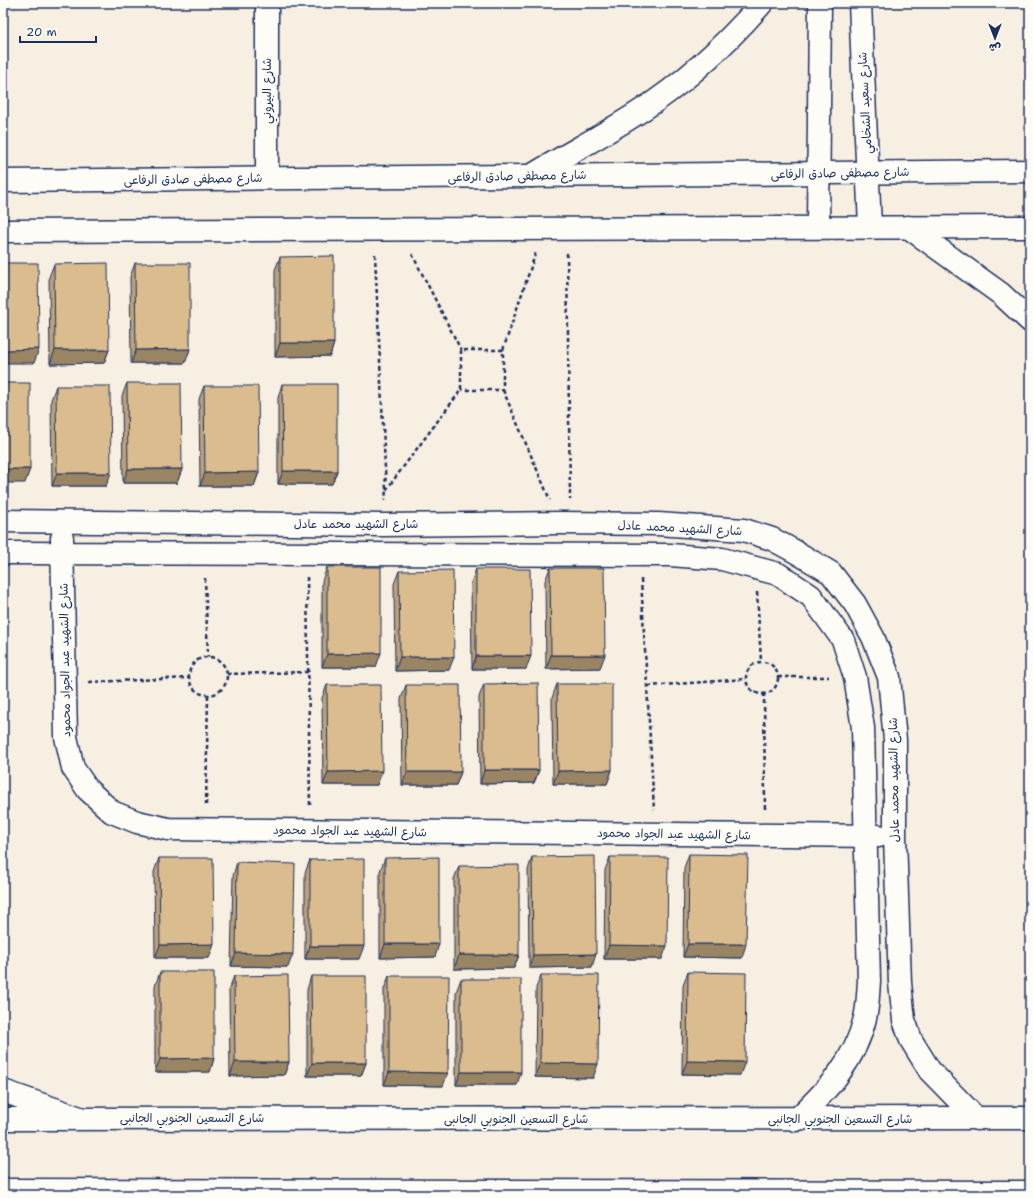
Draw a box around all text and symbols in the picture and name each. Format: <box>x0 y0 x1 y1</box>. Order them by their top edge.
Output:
scale bar <box>20 18 96 44</box>
north arrow <box>975 18 1015 58</box>
text: 20 m <box>26 24 57 40</box>
text: ش <box>989 40 1001 55</box>
street label: شارع سعيد الشخامي <box>854 51 879 154</box>
street label: شارع البيروني <box>259 58 278 124</box>
street label: شارع مصطفى صادق الرفاعى <box>770 164 910 183</box>
street label: شارع مصطفى صادق الرفاعى <box>447 167 587 186</box>
street label: شارع مصطفى صادق الرفاعى <box>123 170 263 189</box>
street label: شارع الشهيد محمد عادل <box>294 516 418 533</box>
street label: شارع الشهيد محمد عادل <box>617 517 743 540</box>
street label: شارع الشهيد عبد الجواد محمود <box>56 583 75 737</box>
street label: شارع الشهيد محمد عادل <box>885 717 904 843</box>
street label: شارع الشهيد عبد الجواد محمود <box>273 822 427 841</box>
street label: شارع الشهيد عبد الجواد محمود <box>597 825 751 844</box>
street label: شارع التسعين الجنوبي الجانبى <box>120 1110 264 1129</box>
street label: شارع التسعين الجنوبي الجانبى <box>444 1111 588 1130</box>
street label: شارع التسعين الجنوبي الجانبى <box>768 1111 912 1130</box>

